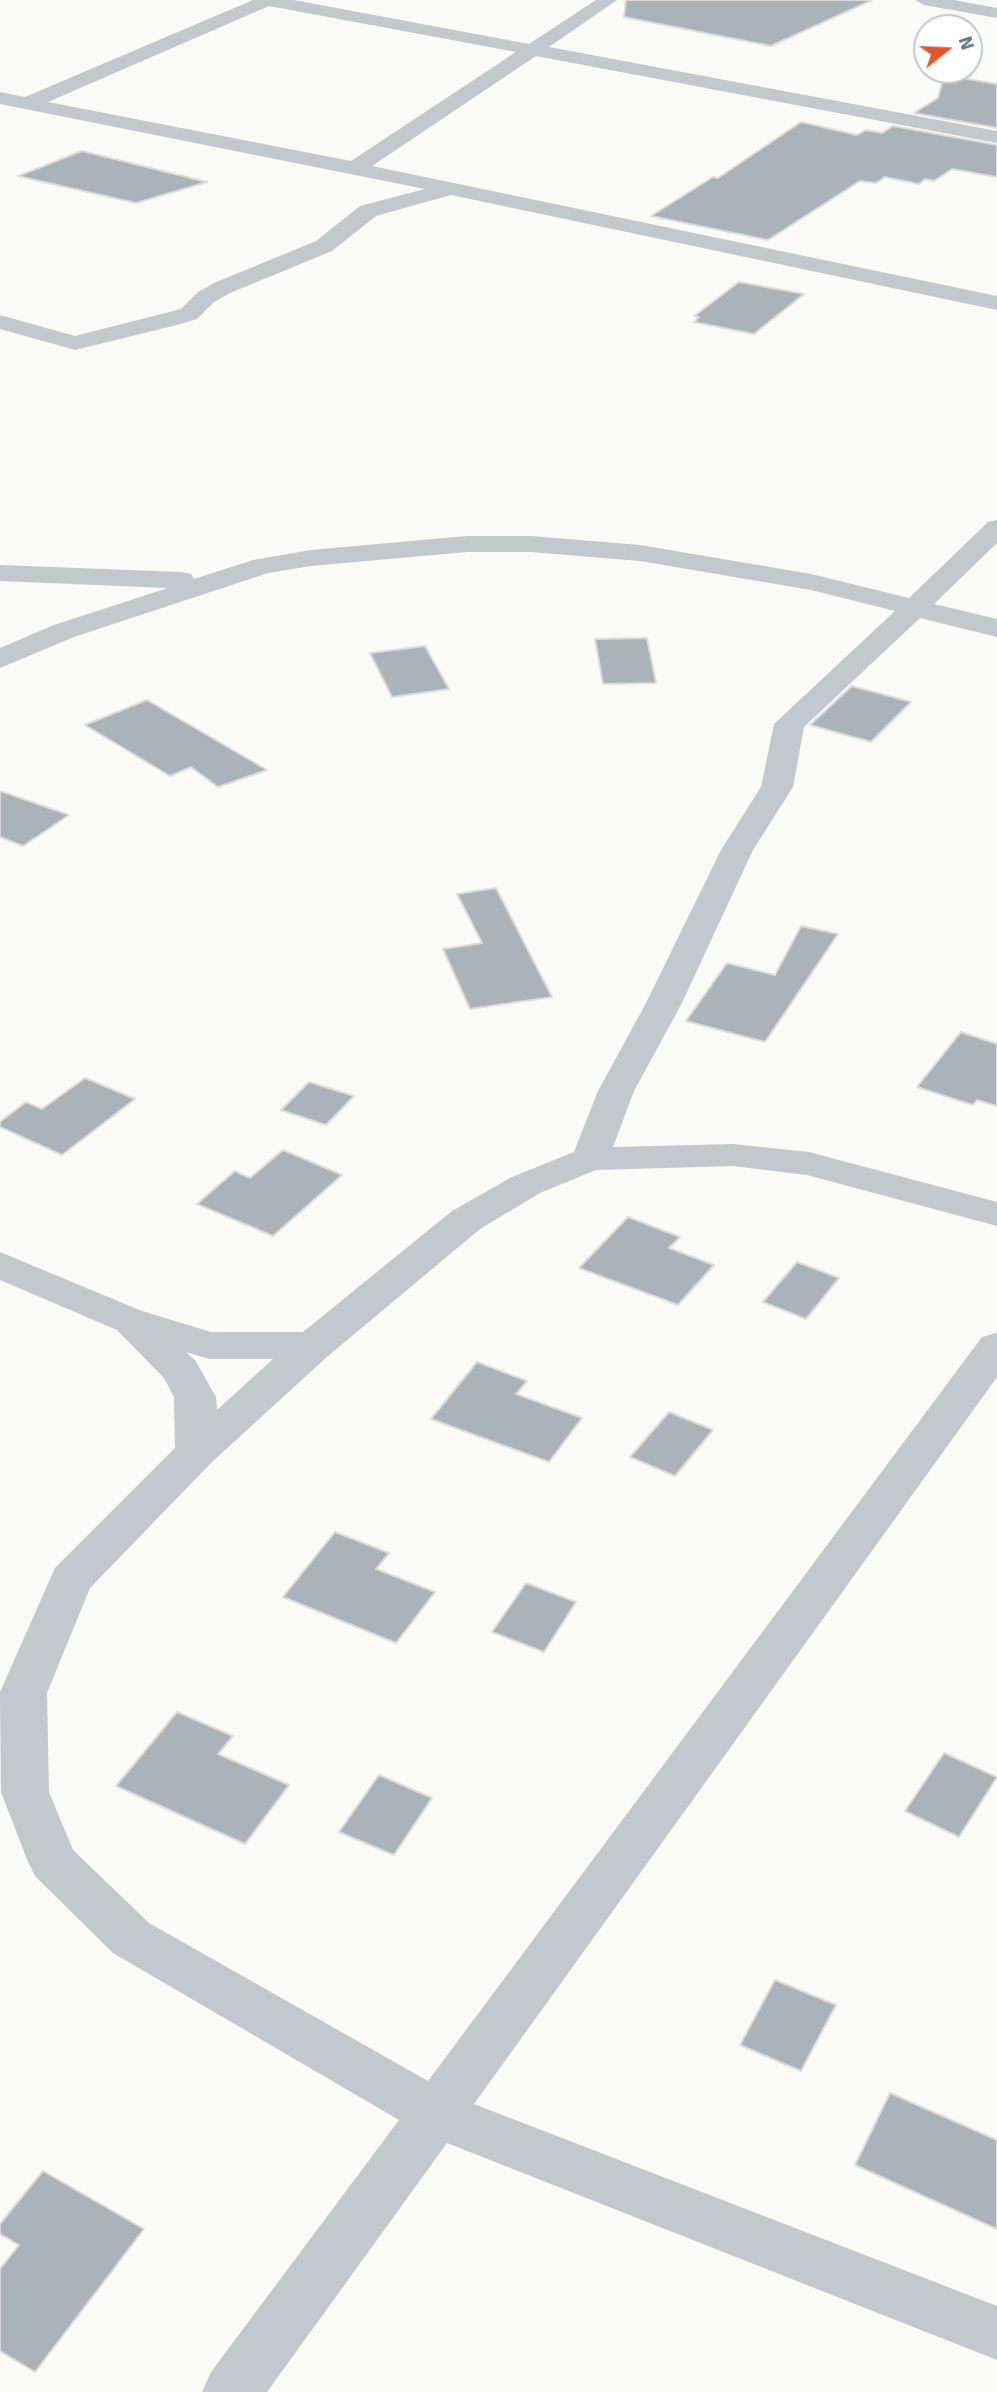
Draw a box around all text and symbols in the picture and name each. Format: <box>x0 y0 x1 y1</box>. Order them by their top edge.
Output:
north arrow <box>913 14 983 84</box>
text: N <box>953 33 980 53</box>

